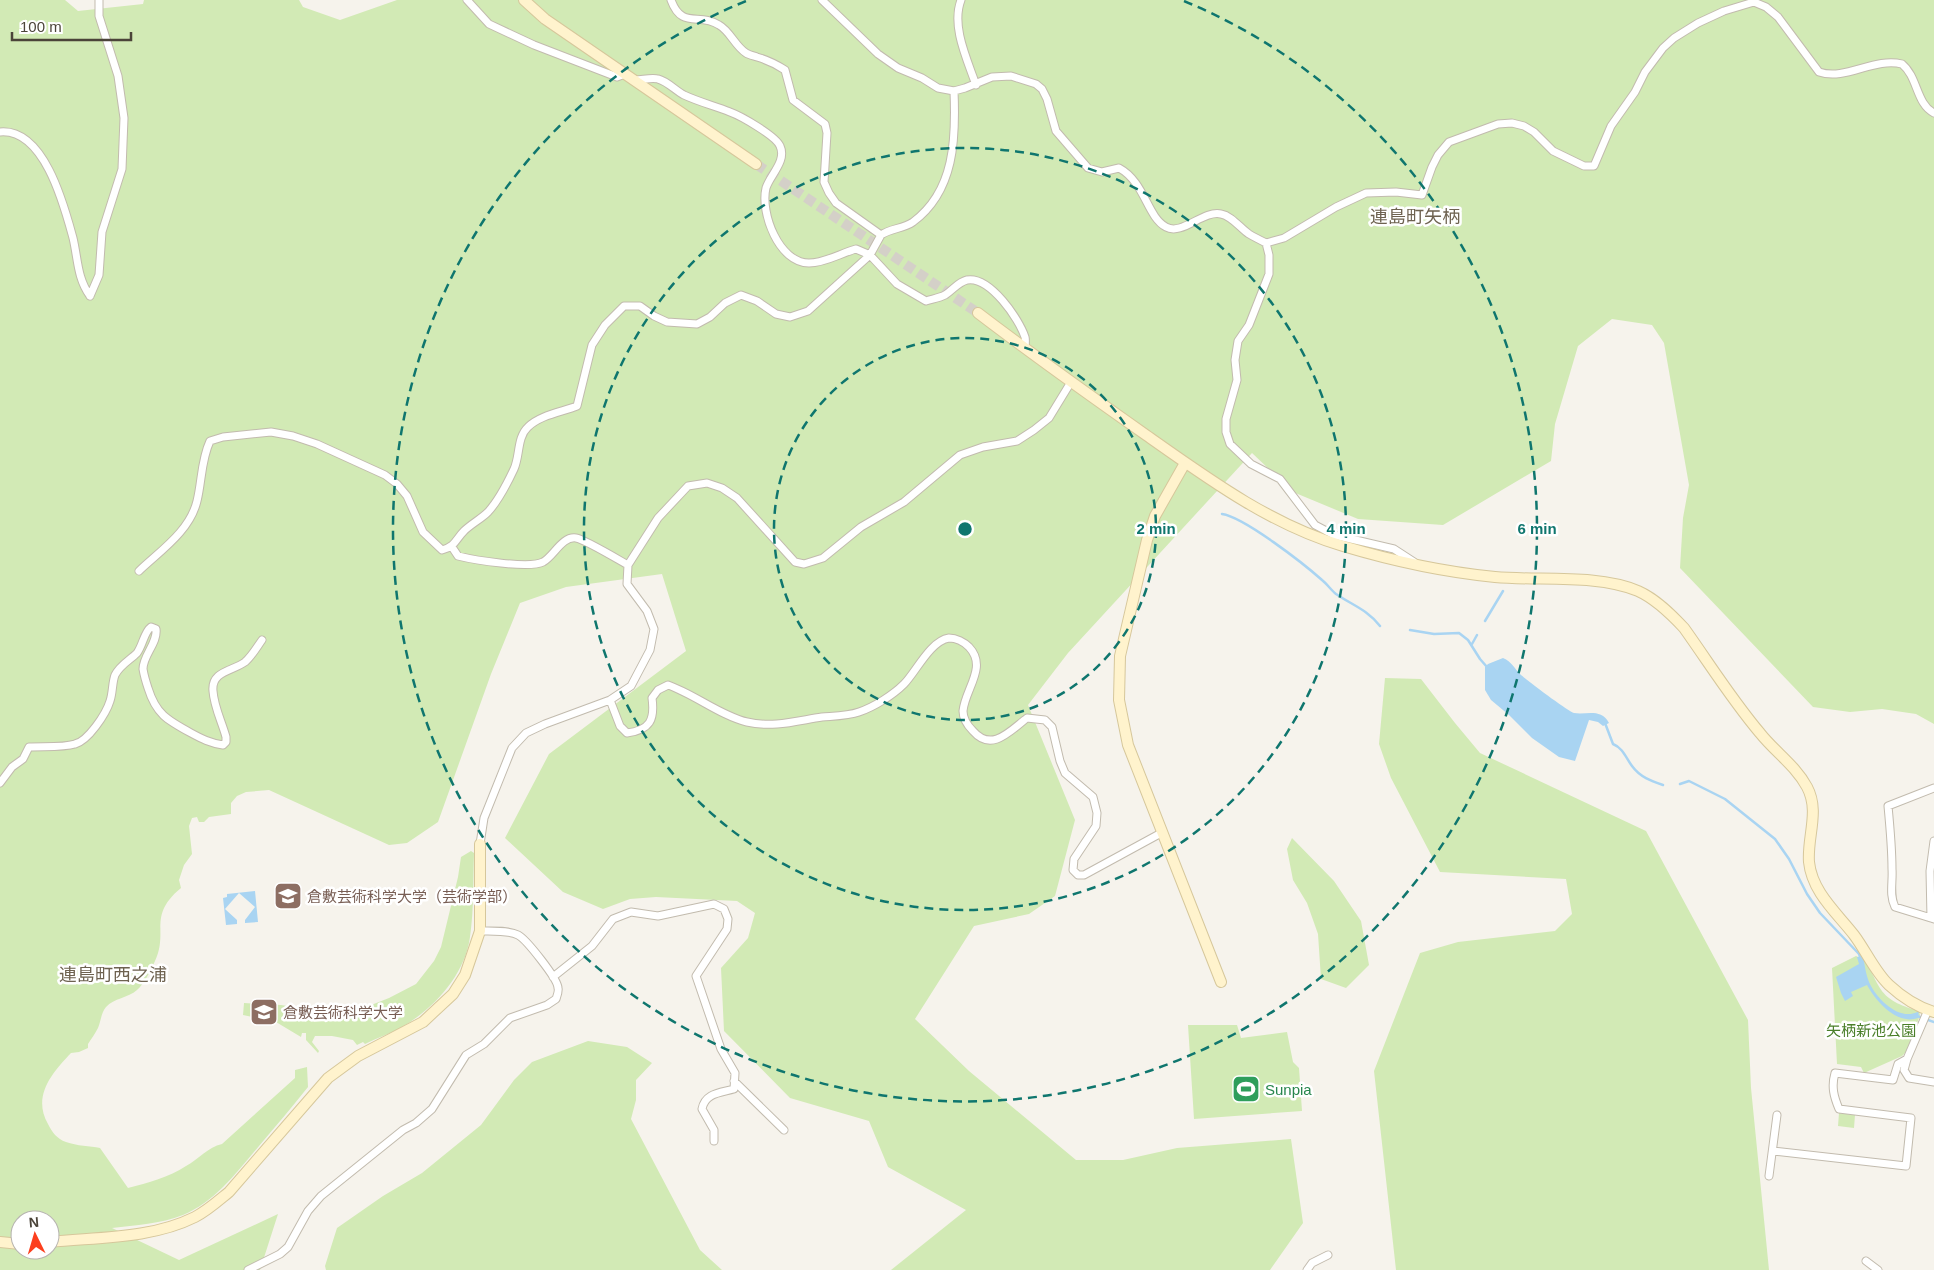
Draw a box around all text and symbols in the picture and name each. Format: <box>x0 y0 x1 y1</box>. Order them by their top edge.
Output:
scale bar <box>12 10 131 42</box>
text: 100 m <box>20 18 62 35</box>
district label: 連島町矢柄 <box>1370 207 1460 227</box>
centre of rings <box>956 520 974 538</box>
text: 2 min <box>1136 520 1176 537</box>
text: 4 min <box>1326 520 1366 537</box>
text: 6 min <box>1517 520 1557 537</box>
school or university icon: 倉敷芸術科学大学（芸術学部） <box>273 881 303 911</box>
place label: 倉敷芸術科学大学（芸術学部） <box>307 888 517 905</box>
district label: 連島町西之浦 <box>59 965 167 985</box>
school or university icon: 倉敷芸術科学大学 <box>249 997 279 1027</box>
place label: 倉敷芸術科学大学 <box>283 1004 403 1021</box>
park label: 矢柄新池公園 <box>1826 1022 1916 1039</box>
sports icon: Sunpia <box>1231 1074 1261 1104</box>
place label: Sunpia <box>1265 1081 1312 1098</box>
north arrow <box>10 1210 60 1260</box>
text: N <box>28 1214 40 1230</box>

